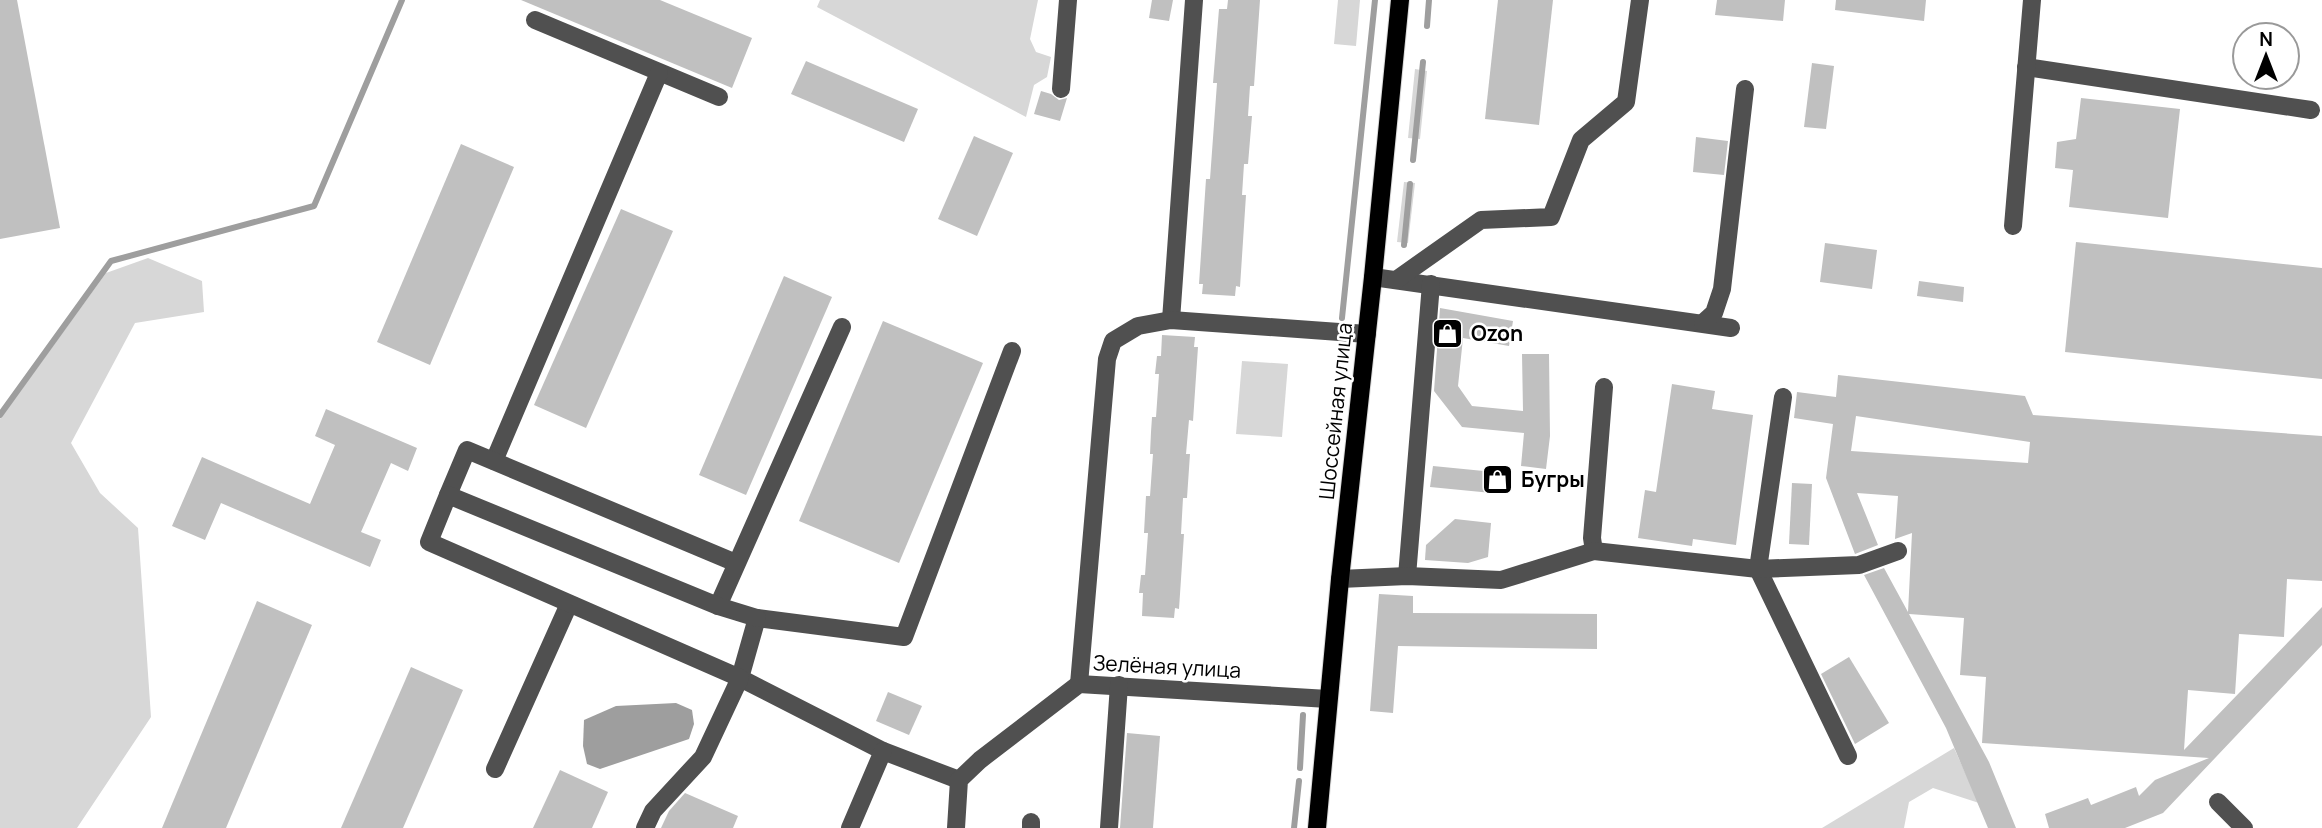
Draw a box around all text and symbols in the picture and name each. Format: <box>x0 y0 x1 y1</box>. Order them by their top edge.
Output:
north arrow <box>2231 21 2301 91</box>
text: N <box>2259 26 2273 52</box>
shop icon: Ozon <box>1431 316 1465 350</box>
place label: Ozon <box>1471 319 1523 347</box>
street label: Шоссейная улица <box>1312 321 1358 501</box>
shop icon: Бугры <box>1481 462 1515 496</box>
place label: Бугры <box>1521 465 1585 493</box>
street label: Зелёная улица <box>1092 648 1242 684</box>

